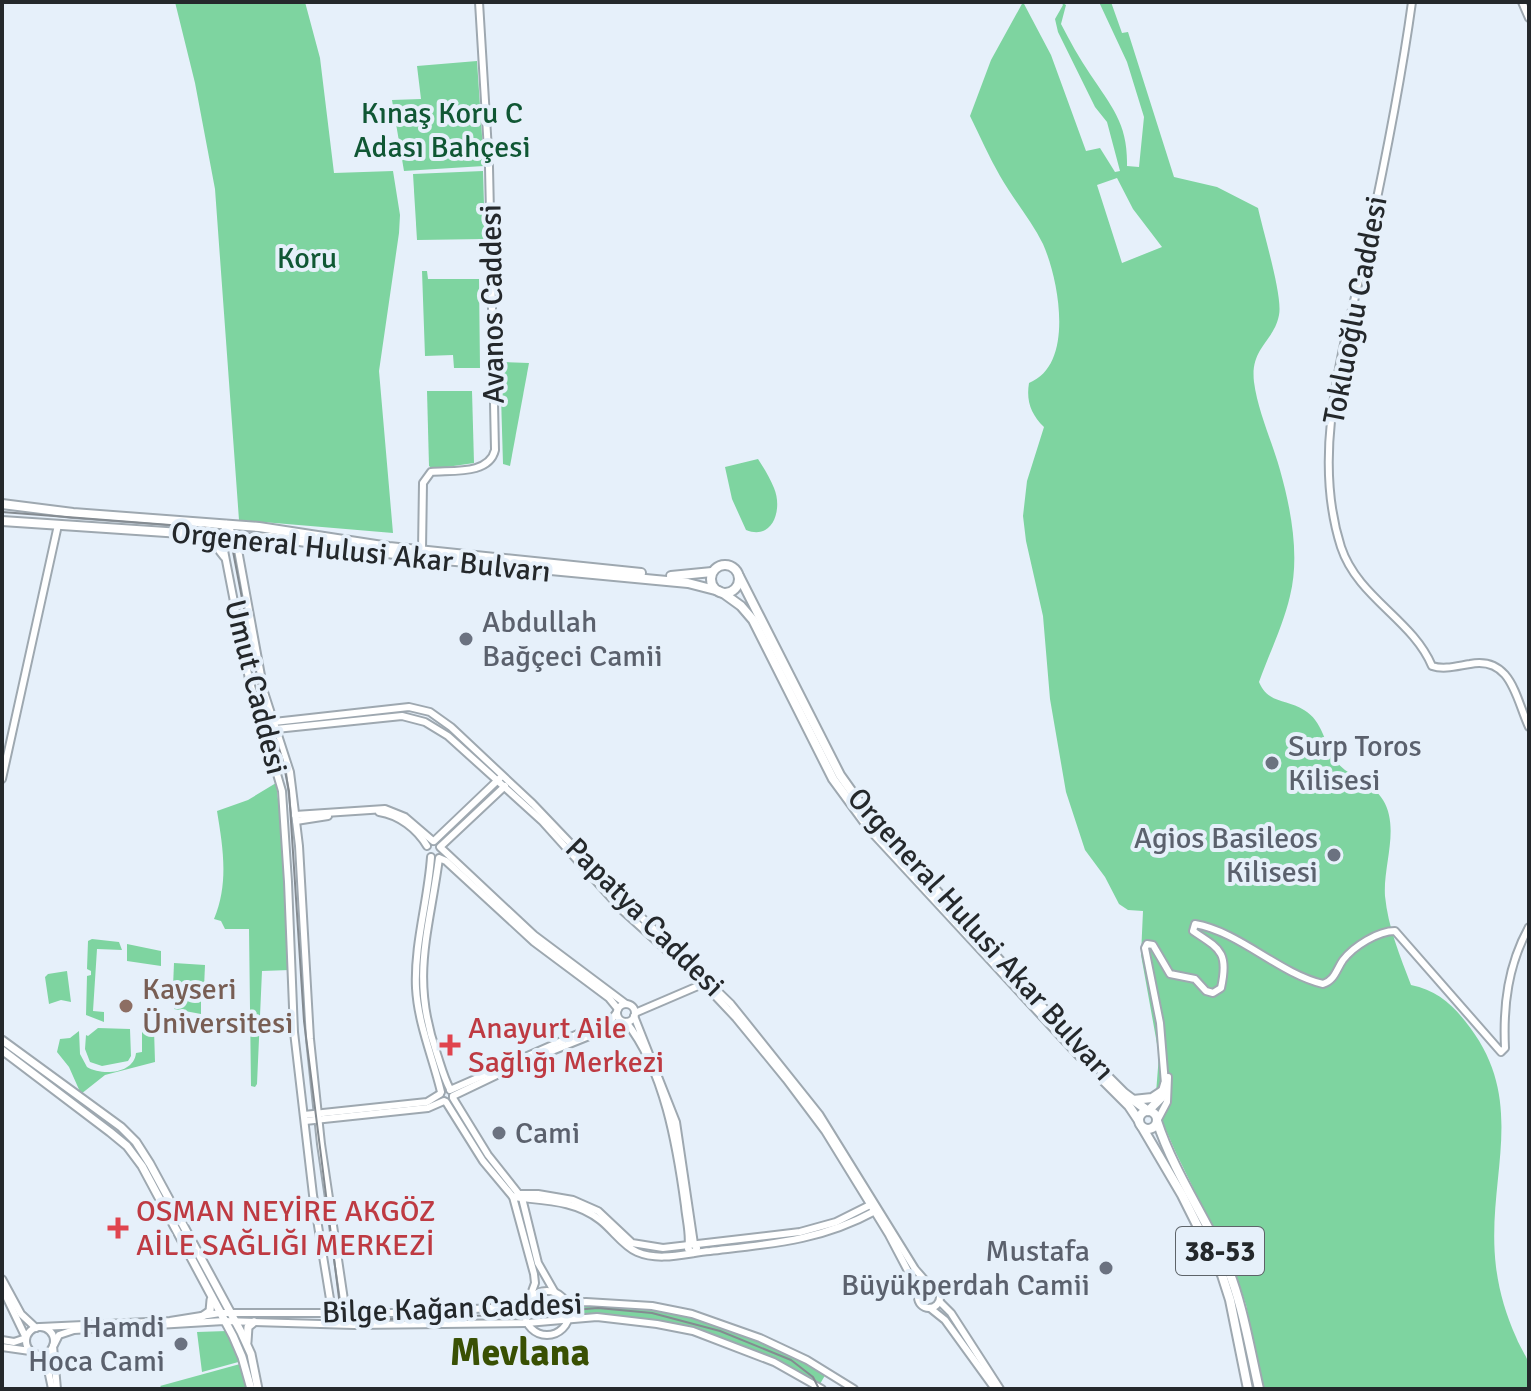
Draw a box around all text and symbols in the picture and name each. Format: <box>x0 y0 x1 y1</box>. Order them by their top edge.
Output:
park label: Kınaş Koru C Adası Bahçesi <box>353 95 531 166</box>
street label: Tokluoğlu Caddesi <box>1315 193 1396 427</box>
street label: Avanos Caddesi <box>472 204 513 404</box>
park label: Koru <box>277 240 337 277</box>
street label: Orgeneral Hulusi Akar Bulvarı <box>169 514 553 591</box>
street label: Umut Caddesi <box>216 596 295 778</box>
place label: Abdullah Bağçeci Camii <box>482 604 663 675</box>
marker: Abdullah Bağçeci Camii <box>457 630 475 648</box>
place label: Surp Toros Kilisesi <box>1288 728 1422 799</box>
marker: Surp Toros Kilisesi <box>1263 754 1281 772</box>
street label: Orgeneral Hulusi Akar Bulvarı <box>839 780 1122 1088</box>
place label: Agios Basileos Kilisesi <box>1134 820 1318 891</box>
street label: Papatya Caddesi <box>557 830 732 1005</box>
marker: Agios Basileos Kilisesi <box>1325 846 1343 864</box>
place label: Kayseri Üniversitesi <box>142 971 293 1042</box>
marker: Kayseri Üniversitesi <box>117 997 135 1015</box>
place label: Anayurt Aile Sağlığı Merkezi <box>468 1010 664 1081</box>
marker: Anayurt Aile Sağlığı Merkezi <box>439 1034 461 1056</box>
place label: Cami <box>515 1115 580 1152</box>
marker: Cami <box>490 1124 508 1142</box>
place label: OSMAN NEYİRE AKGÖZ AİLE SAĞLIĞI MERKEZİ <box>136 1193 436 1264</box>
marker: OSMAN NEYİRE AKGÖZ AİLE SAĞLIĞI MERKEZİ <box>107 1217 129 1239</box>
road number: 38-53 <box>1176 1227 1264 1275</box>
place label: Mustafa Büyükperdah Camii <box>841 1233 1090 1304</box>
marker: Mustafa Büyükperdah Camii <box>1097 1259 1115 1277</box>
street label: Bilge Kağan Caddesi <box>321 1285 583 1332</box>
place label: Hamdi Hoca Cami <box>28 1309 165 1380</box>
district label: Mevlana <box>450 1329 590 1376</box>
marker: Hamdi Hoca Cami <box>172 1335 190 1353</box>

